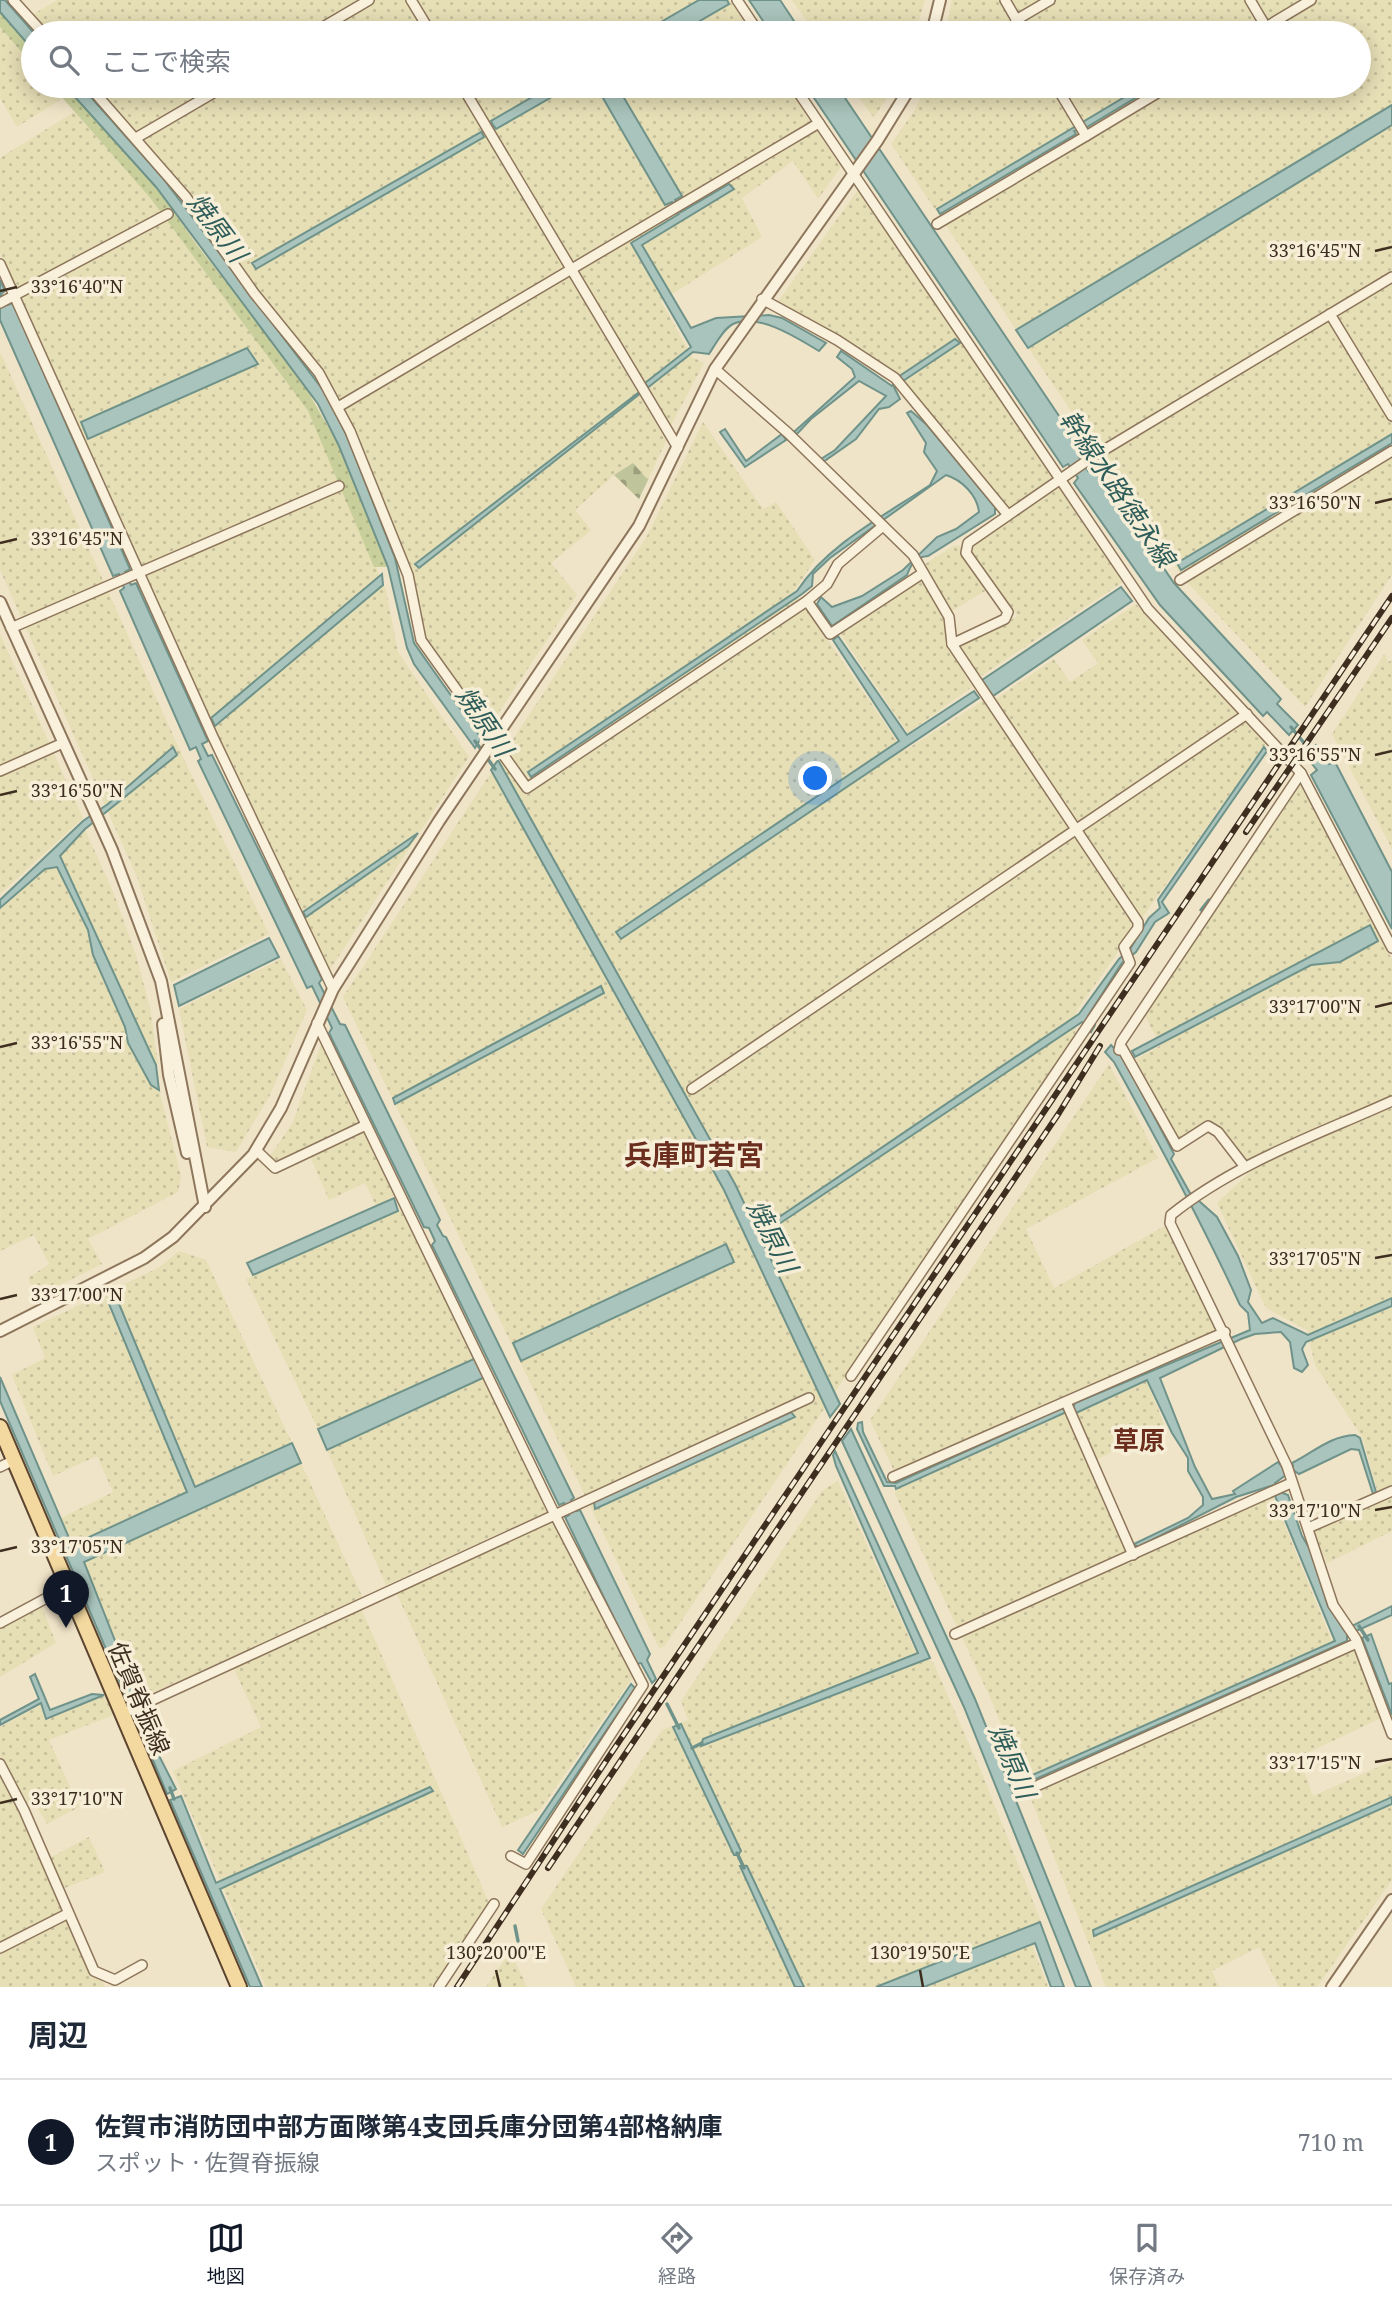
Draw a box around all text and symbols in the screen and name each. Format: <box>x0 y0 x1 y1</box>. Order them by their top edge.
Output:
search box <box>21 21 1371 98</box>
icon: search <box>45 41 83 79</box>
text: ここで検索 <box>101 43 231 79</box>
water label: 焼原川 <box>180 185 258 271</box>
text: 33°16'45"N <box>1269 238 1362 262</box>
text: 33°16'40"N <box>31 274 124 298</box>
water label: 幹線水路徳永線 <box>1052 402 1185 576</box>
text: 33°16'50"N <box>1269 490 1362 514</box>
text: 33°16'45"N <box>31 526 124 550</box>
water label: 焼原川 <box>448 679 523 766</box>
text: 33°16'55"N <box>1269 742 1362 766</box>
your location <box>798 761 832 795</box>
text: 33°16'50"N <box>31 778 124 802</box>
text: 33°17'00"N <box>1269 994 1362 1018</box>
text: 33°16'55"N <box>31 1030 124 1054</box>
district label: 兵庫町若宮 <box>624 1135 764 1173</box>
water label: 焼原川 <box>739 1193 808 1282</box>
text: 33°17'05"N <box>1269 1246 1362 1270</box>
text: 33°17'00"N <box>31 1282 124 1306</box>
district label: 草原 <box>1113 1422 1165 1458</box>
text: 33°17'10"N <box>1269 1498 1362 1522</box>
text: 33°17'05"N <box>31 1534 124 1558</box>
pin: 1 <box>43 1570 89 1628</box>
street label: 佐賀脊振線 <box>101 1636 179 1760</box>
water label: 焼原川 <box>981 1718 1046 1807</box>
text: 33°17'15"N <box>1269 1750 1362 1774</box>
text: 33°17'10"N <box>31 1786 124 1810</box>
text: 130°20'00"E <box>446 1940 546 1964</box>
text: 130°19'50"E <box>870 1940 970 1964</box>
text: 周辺 <box>28 2014 88 2055</box>
text: 佐賀市消防団中部方面隊第4支団兵庫分団第4部格納庫 <box>95 2108 722 2144</box>
text: 1 <box>45 2126 58 2158</box>
text: 710 m <box>1298 2126 1364 2158</box>
text: スポット · 佐賀脊振線 <box>95 2146 320 2178</box>
tab: 地図 <box>207 2219 245 2289</box>
tab: 経路 <box>658 2219 696 2289</box>
tab: 保存済み <box>1109 2219 1185 2289</box>

